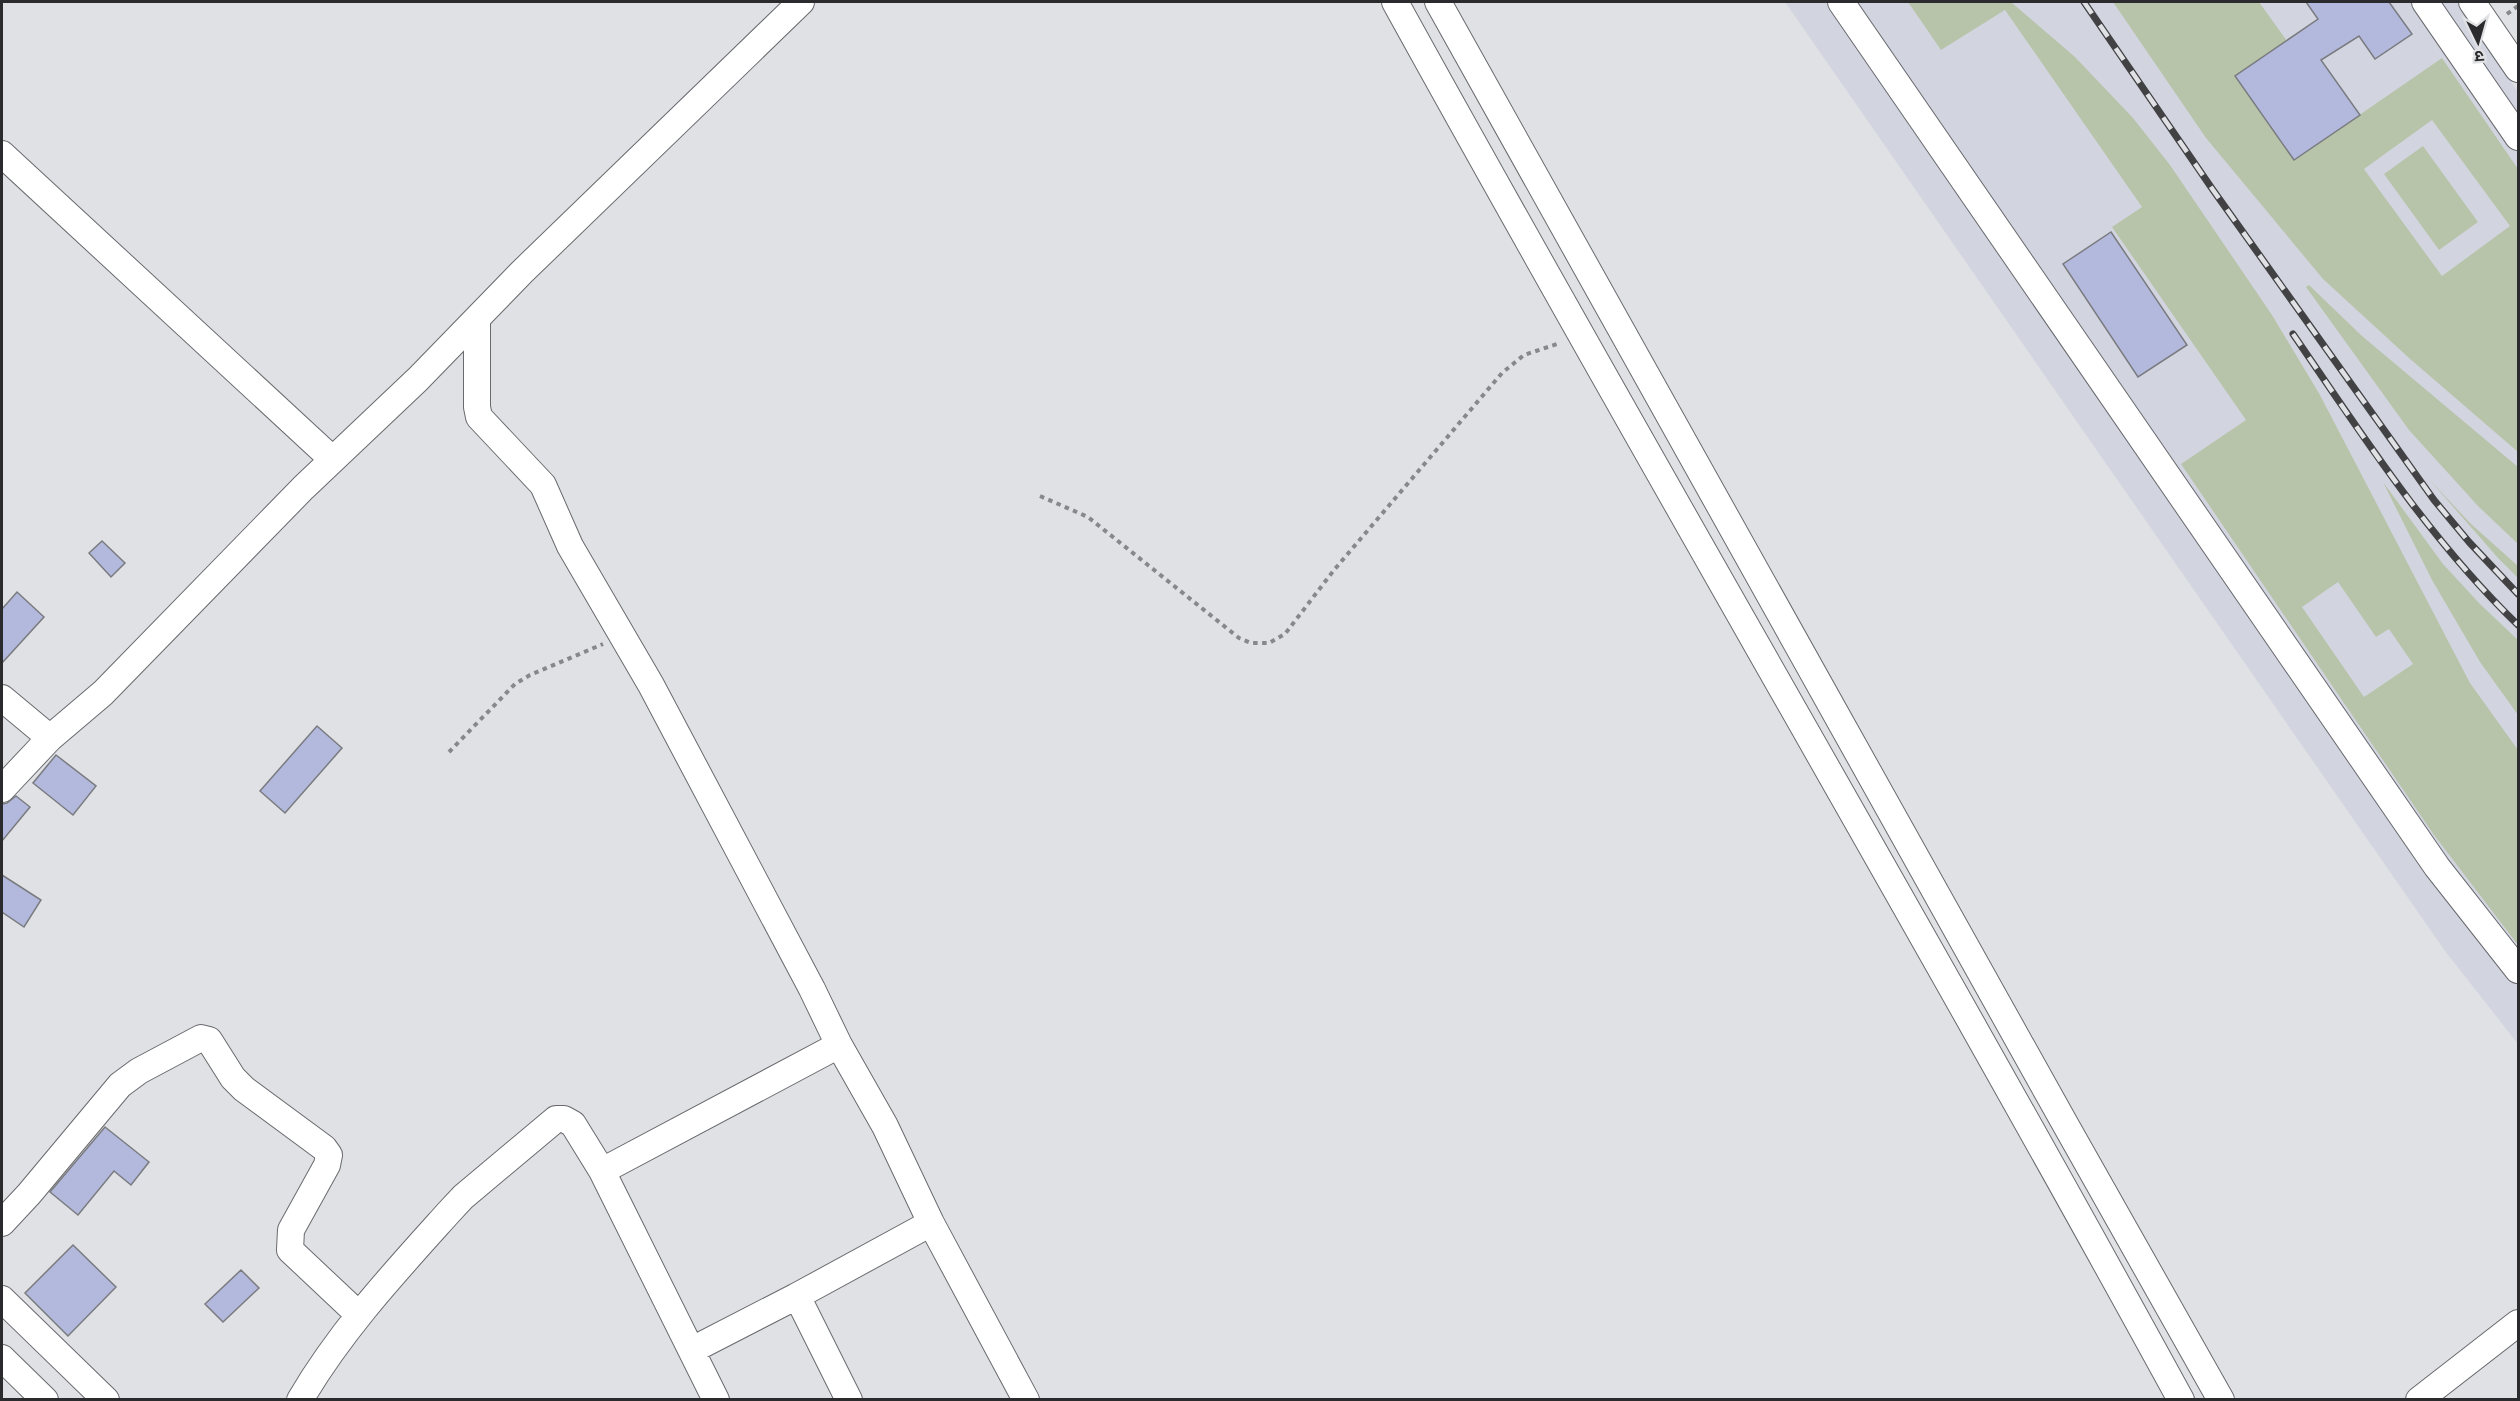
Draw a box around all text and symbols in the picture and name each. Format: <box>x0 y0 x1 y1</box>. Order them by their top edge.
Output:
north arrow <box>2448 12 2508 72</box>
text: उ <box>2473 46 2485 67</box>

